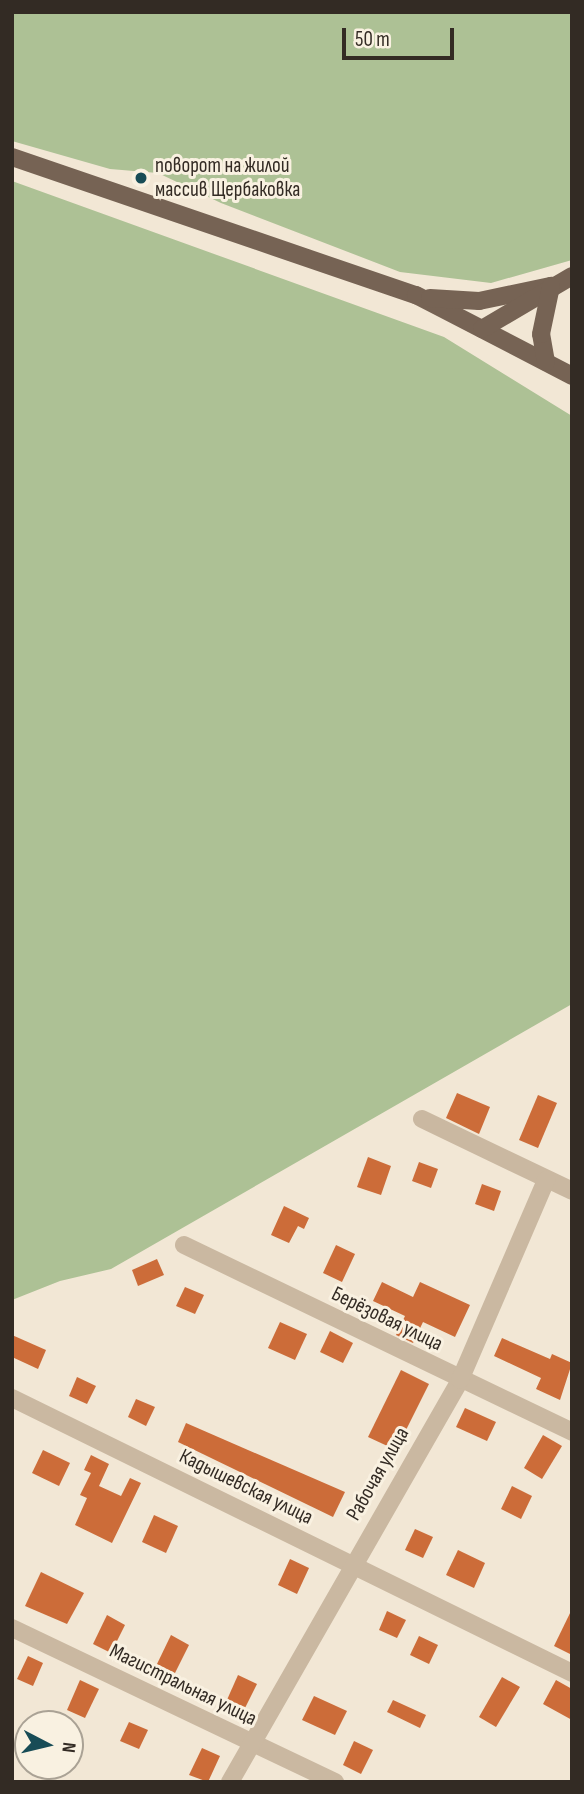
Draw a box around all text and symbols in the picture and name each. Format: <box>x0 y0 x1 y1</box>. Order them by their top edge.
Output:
scale bar <box>346 14 458 58</box>
text: 50 m <box>355 27 390 52</box>
place label: поворот на жилой массив Щербаковка <box>155 153 300 203</box>
marker: поворот на жилой массив Щербаковка <box>133 170 149 186</box>
street label: Берёзовая улица <box>327 1281 447 1357</box>
street label: Рабочая улица <box>341 1423 415 1525</box>
street label: Кадышевская улица <box>175 1444 317 1530</box>
street label: Магистральная улица <box>105 1639 261 1731</box>
north arrow <box>14 1710 84 1780</box>
text: N <box>56 1741 80 1754</box>

